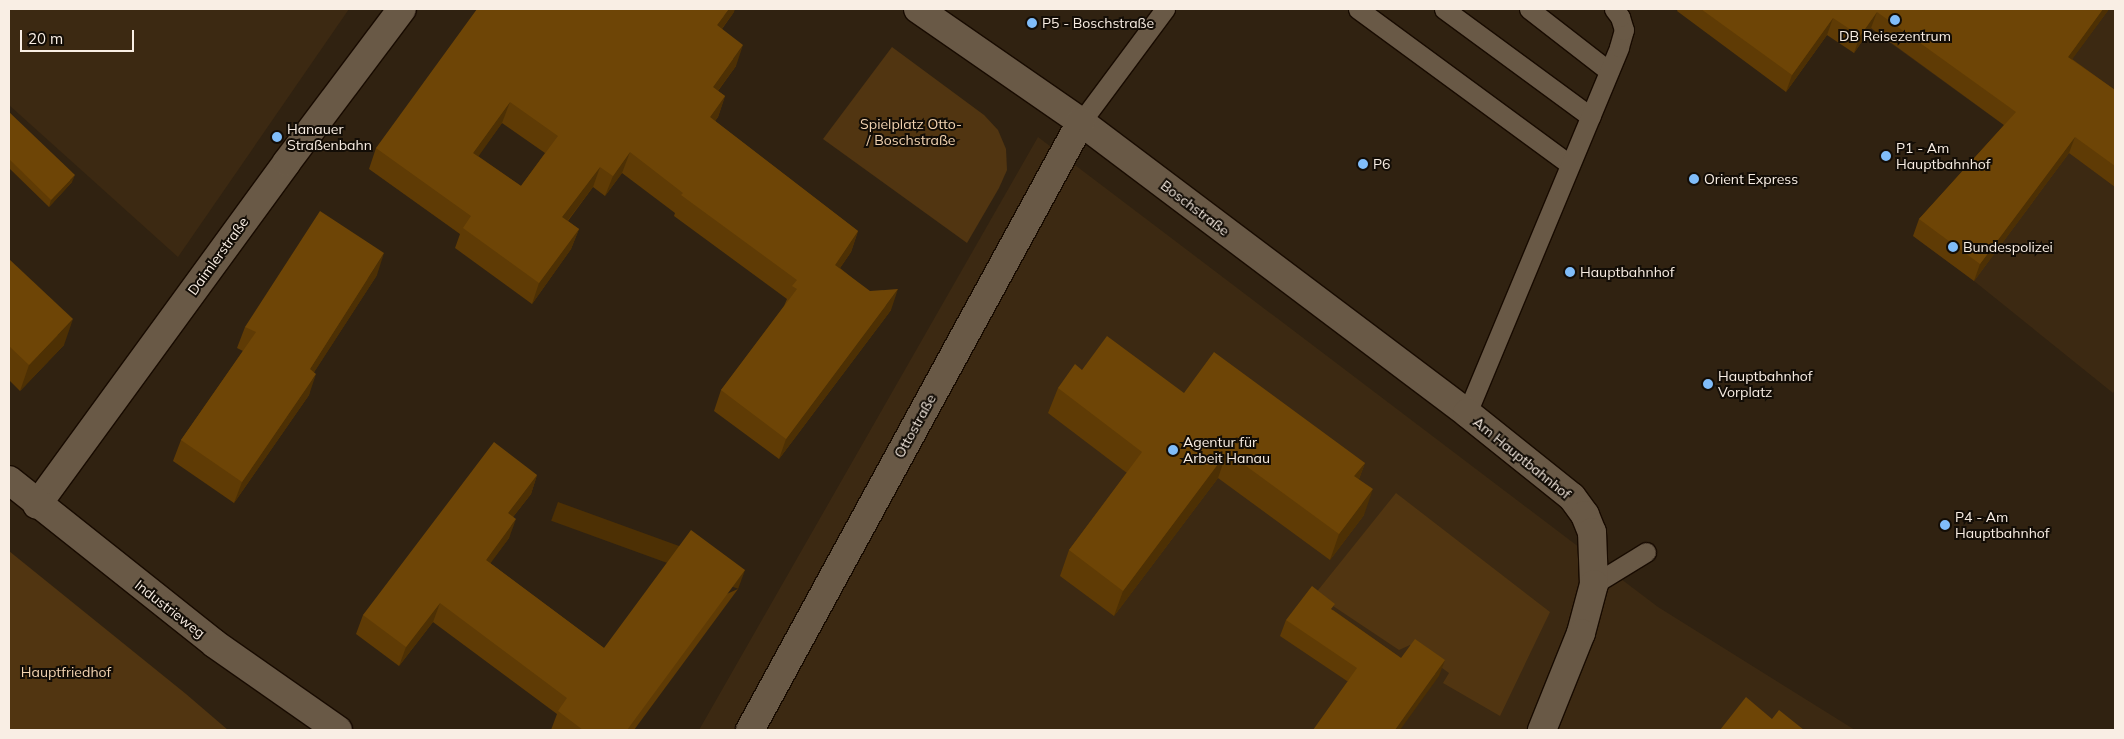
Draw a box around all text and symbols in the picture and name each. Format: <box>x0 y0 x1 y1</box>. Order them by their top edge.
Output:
marker: DB Reisezentrum <box>1889 14 1901 26</box>
place label: P5 - Boschstraße <box>1042 15 1154 31</box>
marker: P5 - Boschstraße <box>1026 17 1038 29</box>
scale bar <box>22 20 136 52</box>
place label: DB Reisezentrum <box>1839 28 1951 44</box>
text: 20 m <box>28 29 63 48</box>
park label: Spielplatz Otto- / Boschstraße <box>860 116 962 148</box>
place label: Hanauer Straßenbahn <box>287 121 372 154</box>
marker: Hanauer Straßenbahn <box>271 131 283 143</box>
place label: P1 - Am Hauptbahnhof <box>1896 140 1990 172</box>
marker: P1 - Am Hauptbahnhof <box>1880 150 1892 162</box>
place label: P6 <box>1373 156 1391 172</box>
marker: P6 <box>1357 158 1369 170</box>
place label: Orient Express <box>1704 171 1798 187</box>
marker: Orient Express <box>1688 173 1700 185</box>
street label: Boschstraße <box>1157 177 1233 239</box>
street label: Daimlerstraße <box>184 214 252 298</box>
place label: Bundespolizei <box>1963 239 2053 255</box>
marker: Bundespolizei <box>1947 241 1959 253</box>
place label: Hauptbahnhof <box>1580 264 1674 280</box>
marker: Hauptbahnhof <box>1564 266 1576 278</box>
place label: Hauptbahnhof Vorplatz <box>1718 368 1812 401</box>
marker: Hauptbahnhof Vorplatz <box>1702 378 1714 390</box>
street label: Ottostraße <box>891 391 939 461</box>
street label: Am Hauptbahnhof <box>1470 413 1574 503</box>
place label: Agentur für Arbeit Hanau <box>1183 434 1270 467</box>
marker: Agentur für Arbeit Hanau <box>1167 444 1179 456</box>
place label: P4 - Am Hauptbahnhof <box>1955 509 2049 542</box>
marker: P4 - Am Hauptbahnhof <box>1939 519 1951 531</box>
street label: Industrieweg <box>132 576 208 642</box>
park label: Hauptfriedhof <box>21 664 111 680</box>

